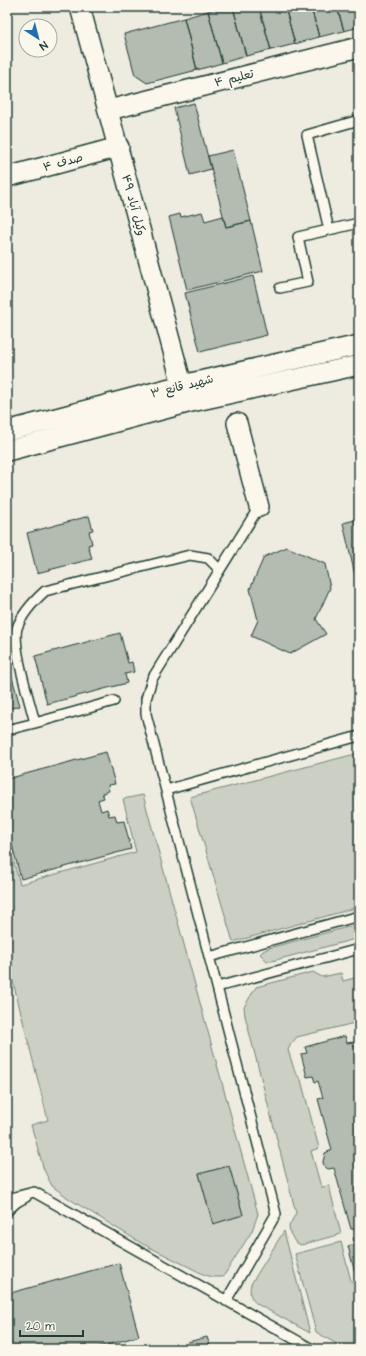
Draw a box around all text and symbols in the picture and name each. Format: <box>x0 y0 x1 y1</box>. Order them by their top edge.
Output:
north arrow <box>18 18 58 58</box>
text: N <box>36 38 51 54</box>
street label: تعلیم ۴ <box>213 65 256 92</box>
street label: صدف ۴ <box>41 149 85 176</box>
street label: وکیل آباد ۴۹ <box>117 173 150 238</box>
street label: شهید قانع ۳ <box>149 370 215 402</box>
scale bar <box>20 1312 83 1338</box>
text: 20 m <box>26 1318 55 1335</box>

